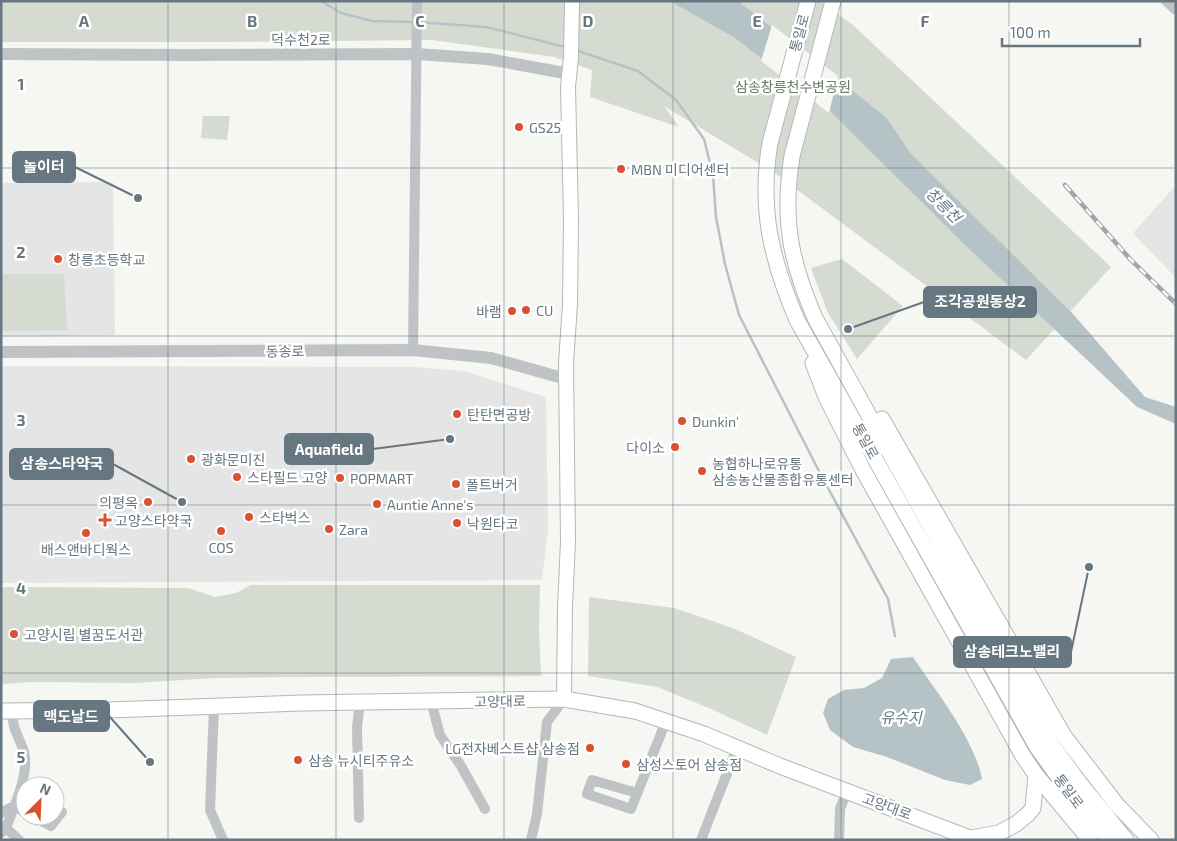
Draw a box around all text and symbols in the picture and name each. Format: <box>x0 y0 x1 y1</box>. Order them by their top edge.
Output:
text: A <box>79 11 90 30</box>
text: B <box>247 11 257 30</box>
text: C <box>415 11 425 30</box>
text: D <box>583 11 594 30</box>
text: E <box>752 11 762 30</box>
text: F <box>921 11 930 30</box>
street label: 통일로 <box>786 12 812 54</box>
scale bar <box>1002 15 1140 47</box>
text: 100 m <box>1010 23 1051 41</box>
street label: 덕수천2로 <box>271 31 331 48</box>
text: 1 <box>18 74 24 93</box>
park label: 삼송창릉천수변공원 <box>735 78 851 95</box>
place label: GS25 <box>529 119 561 136</box>
marker: GS25 <box>513 121 525 133</box>
callout: 놀이터 <box>13 152 75 182</box>
text: 놀이터 <box>23 157 65 175</box>
place label: MBN 미디어센터 <box>631 161 729 178</box>
marker: MBN 미디어센터 <box>615 163 627 175</box>
water label: 창릉천 <box>923 184 967 228</box>
text: 2 <box>16 242 26 261</box>
place label: 창릉초등학교 <box>68 251 145 268</box>
marker: 창릉초등학교 <box>52 253 64 265</box>
callout: 조각공원동상2 <box>924 287 1036 317</box>
text: 조각공원동상2 <box>934 292 1026 310</box>
place label: CU <box>536 302 553 319</box>
place label: 바램 <box>476 303 502 320</box>
marker: CU <box>520 304 532 316</box>
marker: 바램 <box>506 305 518 317</box>
street label: 동송로 <box>266 342 305 360</box>
place label: 탄탄면공방 <box>467 406 532 423</box>
marker: 탄탄면공방 <box>451 408 463 420</box>
text: 3 <box>16 410 26 429</box>
place label: Dunkin' <box>692 413 739 430</box>
marker: Dunkin' <box>676 415 688 427</box>
street label: 통일로 <box>849 420 883 462</box>
callout: Aquafield <box>285 434 373 464</box>
place label: 다이소 <box>626 439 665 456</box>
text: Aquafield <box>295 440 363 458</box>
marker: 다이소 <box>669 441 681 453</box>
callout: 삼송스타약국 <box>10 449 113 479</box>
place label: 광화문미진 <box>201 451 265 468</box>
marker: 광화문미진 <box>185 453 197 465</box>
text: 삼송스타약국 <box>21 454 104 472</box>
place label: 농협하나로유통 삼송농산물종합유통센터 <box>712 455 854 488</box>
marker: 농협하나로유통 삼송농산물종합유통센터 <box>696 465 708 477</box>
place label: 스타필드 고양 <box>247 469 328 486</box>
place label: POPMART <box>350 470 414 487</box>
marker: 스타필드 고양 <box>231 471 243 483</box>
marker: POPMART <box>334 472 346 484</box>
place label: 폴트버거 <box>466 476 518 493</box>
marker: 폴트버거 <box>450 478 462 490</box>
place label: 의평옥 <box>99 494 138 511</box>
marker: 의평옥 <box>142 496 154 508</box>
place label: Auntie Anne's <box>387 496 473 513</box>
marker: Auntie Anne's <box>371 498 383 510</box>
place label: 스타벅스 <box>259 509 311 526</box>
marker: 스타벅스 <box>243 511 255 523</box>
place label: 고양스타약국 <box>115 512 192 529</box>
marker: 고양스타약국 <box>99 514 111 526</box>
place label: 낙원타코 <box>467 515 519 532</box>
marker: 낙원타코 <box>451 517 463 529</box>
place label: Zara <box>339 521 368 538</box>
marker: Zara <box>323 523 335 535</box>
marker: COS <box>215 525 227 537</box>
marker: 배스앤바디웍스 <box>80 527 92 539</box>
place label: COS <box>208 539 234 556</box>
place label: 배스앤바디웍스 <box>41 541 131 558</box>
text: 4 <box>16 578 26 597</box>
place label: 고양시립 별꿈도서관 <box>24 626 143 643</box>
marker: 고양시립 별꿈도서관 <box>8 628 20 640</box>
callout: 삼송테크노밸리 <box>954 637 1071 667</box>
text: 삼송테크노밸리 <box>964 642 1060 660</box>
street label: 고양대로 <box>474 692 526 710</box>
callout: 맥도날드 <box>34 701 109 731</box>
text: 맥도날드 <box>43 707 99 725</box>
water label: 유수지 <box>880 708 923 726</box>
place label: LG전자베스트샵 삼송점 <box>445 740 580 757</box>
marker: LG전자베스트샵 삼송점 <box>584 742 596 754</box>
text: 5 <box>17 747 26 766</box>
place label: 삼송 뉴시티주유소 <box>308 752 414 769</box>
marker: 삼송 뉴시티주유소 <box>292 754 304 766</box>
place label: 삼성스토어 삼송점 <box>636 756 742 773</box>
marker: 삼성스토어 삼송점 <box>620 758 632 770</box>
street label: 통일로 <box>1051 770 1087 812</box>
north arrow <box>15 776 65 826</box>
text: N <box>37 779 54 798</box>
street label: 고양대로 <box>860 789 914 823</box>

